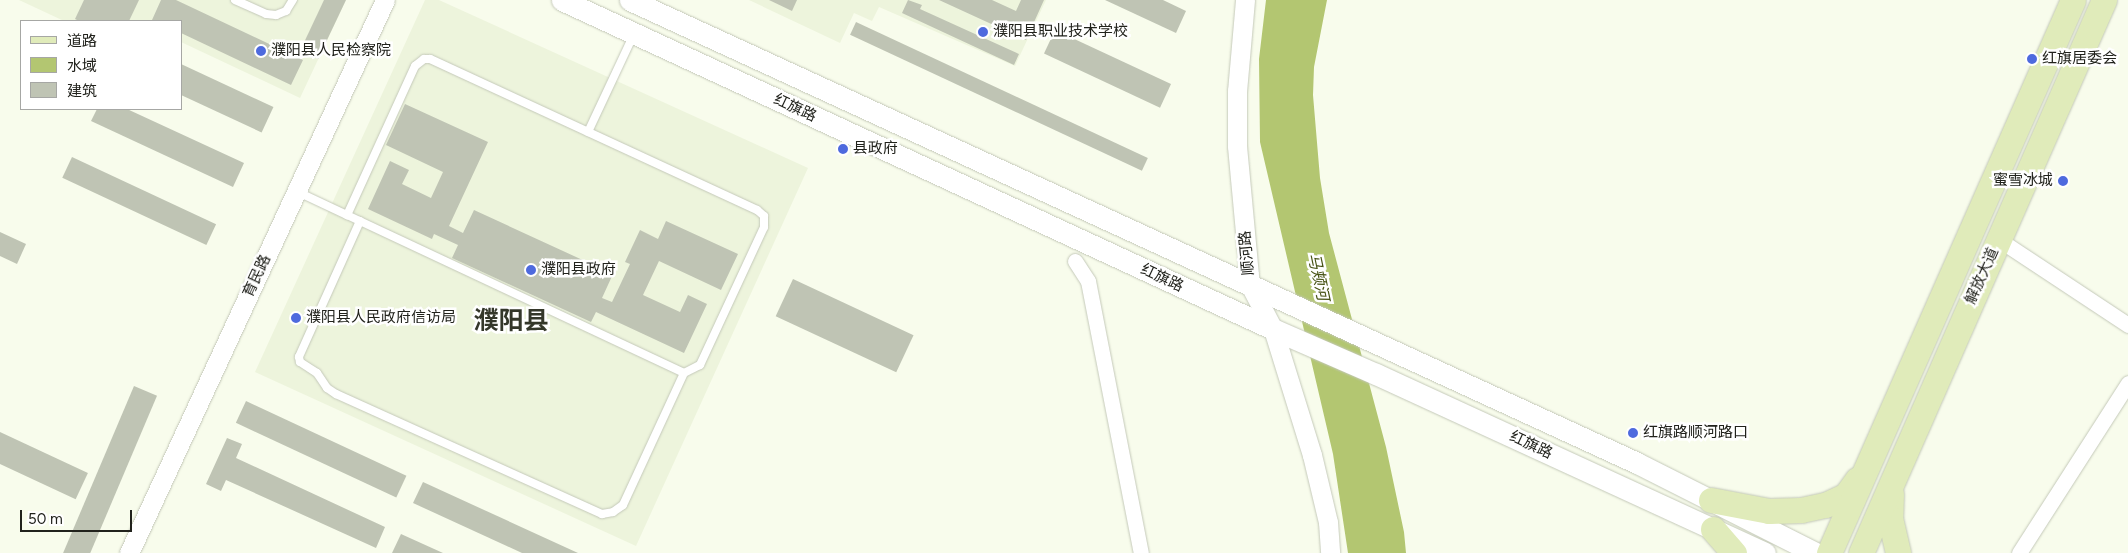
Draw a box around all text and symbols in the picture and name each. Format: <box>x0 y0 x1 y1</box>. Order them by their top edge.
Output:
legend <box>20 20 182 110</box>
place label: 濮阳县职业技术学校 <box>993 23 1128 41</box>
marker: 濮阳县职业技术学校 <box>977 26 989 38</box>
text: 道路 <box>67 32 97 50</box>
place label: 濮阳县人民检察院 <box>271 42 391 60</box>
marker: 濮阳县人民检察院 <box>255 45 267 57</box>
place label: 红旗居委会 <box>2042 50 2117 68</box>
marker: 红旗居委会 <box>2026 53 2038 65</box>
text: 水域 <box>67 57 97 75</box>
text: 建筑 <box>67 82 97 100</box>
street label: 红旗路 <box>771 90 819 126</box>
place label: 县政府 <box>853 140 898 158</box>
marker: 县政府 <box>837 143 849 155</box>
place label: 蜜雪冰城 <box>1993 172 2053 190</box>
marker: 蜜雪冰城 <box>2057 175 2069 187</box>
street label: 顺河路 <box>1236 230 1258 276</box>
street label: 解放大道 <box>1962 245 2002 307</box>
street label: 育民路 <box>239 252 275 300</box>
water label: 马颊河 <box>1304 252 1332 302</box>
street label: 红旗路 <box>1138 260 1186 296</box>
place label: 濮阳县政府 <box>541 261 616 279</box>
marker: 濮阳县政府 <box>525 264 537 276</box>
district label: 濮阳县 <box>474 305 548 335</box>
place label: 濮阳县人民政府信访局 <box>306 309 456 327</box>
marker: 濮阳县人民政府信访局 <box>290 312 302 324</box>
place label: 红旗路顺河路口 <box>1643 424 1748 442</box>
street label: 红旗路 <box>1507 427 1555 463</box>
marker: 红旗路顺河路口 <box>1627 427 1639 439</box>
scale bar <box>22 500 135 532</box>
text: 50 m <box>28 510 63 528</box>

